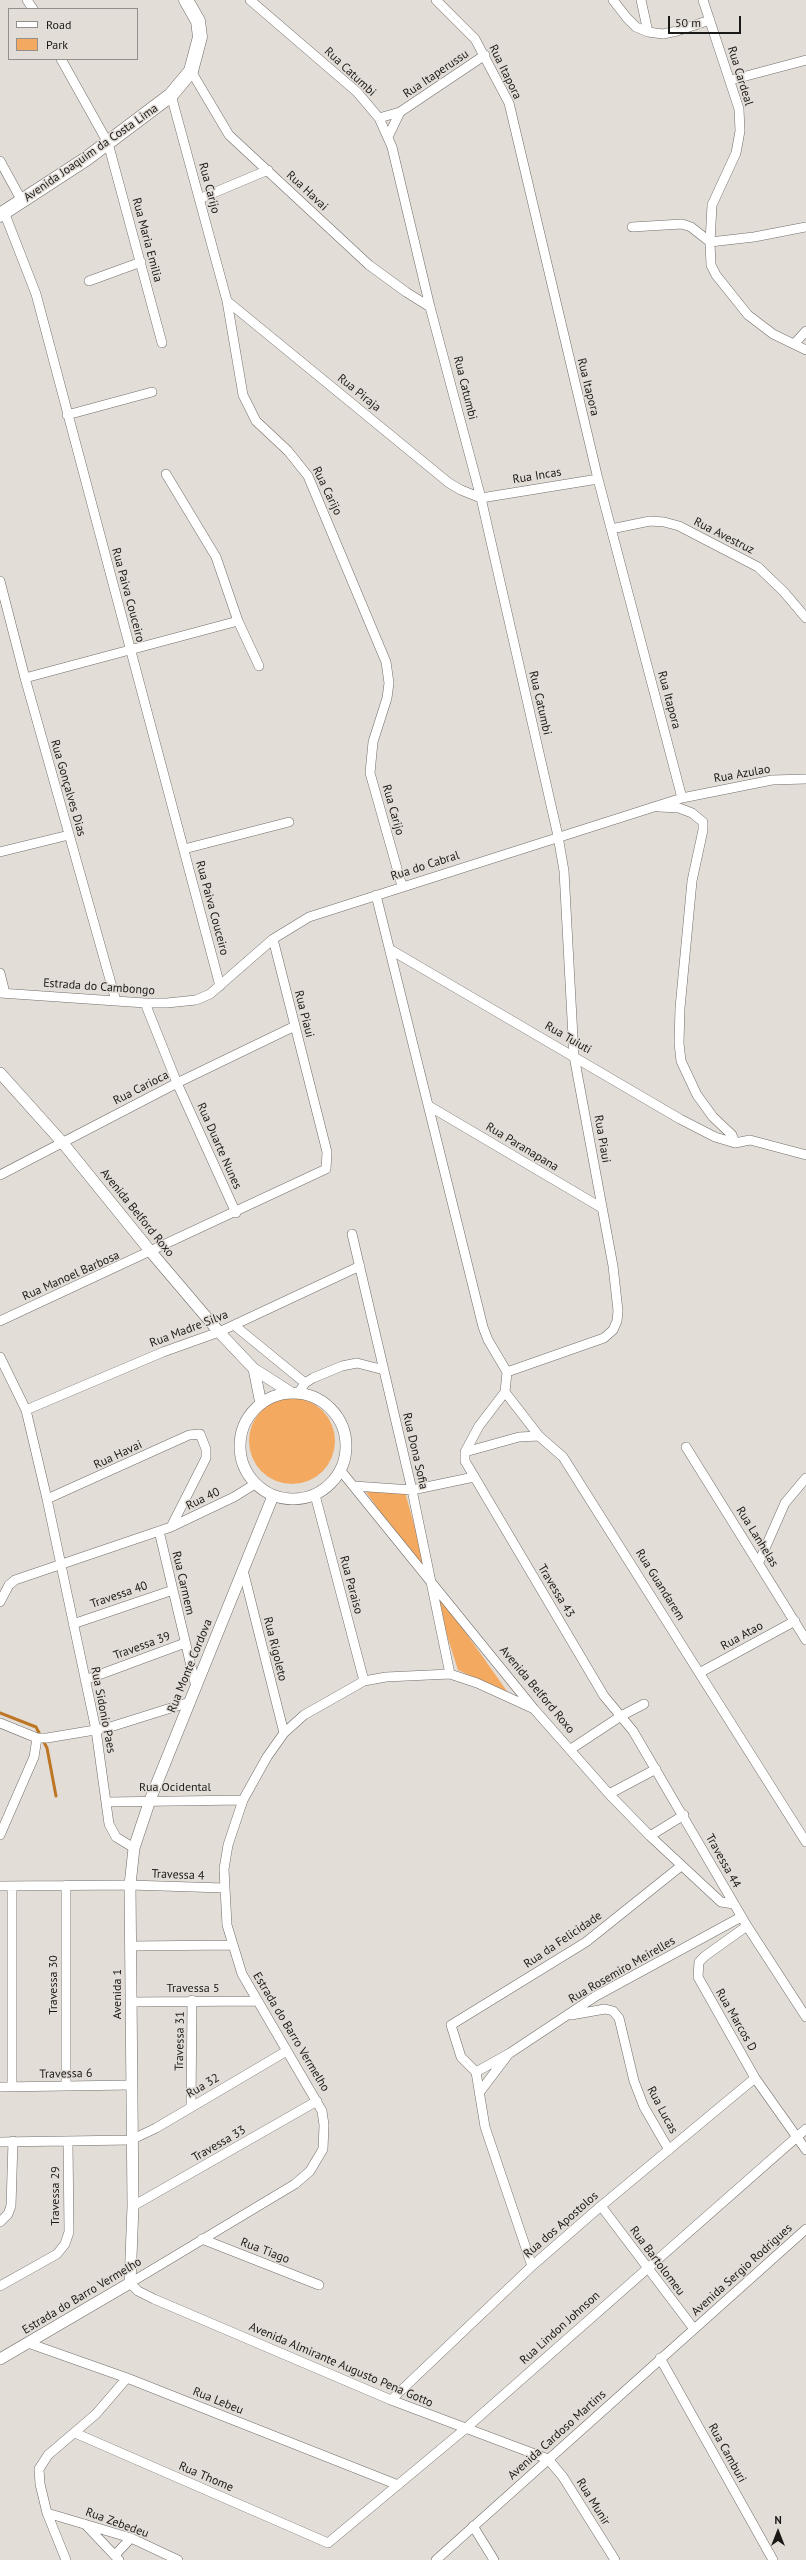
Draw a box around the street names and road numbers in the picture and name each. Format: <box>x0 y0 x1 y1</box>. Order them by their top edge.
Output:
street label: Rua Itapora <box>486 42 524 102</box>
street label: Rua Catumbi <box>321 44 379 100</box>
street label: Rua Cardeal <box>724 45 756 107</box>
street label: Rua Itaperussu <box>401 47 471 101</box>
street label: Avenida Joaquim da Costa Lima <box>21 101 161 205</box>
street label: Rua Carijo <box>195 161 223 215</box>
street label: Rua Havai <box>283 168 331 214</box>
street label: Rua Maria Emilia <box>129 196 165 284</box>
street label: Rua Catumbi <box>450 355 480 421</box>
street label: Rua Itapora <box>574 357 602 417</box>
street label: Rua Piraja <box>334 371 384 415</box>
street label: Rua Carijo <box>309 464 345 518</box>
street label: Rua Incas <box>512 465 562 487</box>
street label: Rua Avestruz <box>691 515 757 557</box>
street label: Rua Paiva Couceiro <box>108 546 148 644</box>
street label: Rua Catumbi <box>526 670 554 736</box>
street label: Rua Itapora <box>654 670 684 730</box>
street label: Rua Gonçalves Dias <box>47 738 89 838</box>
street label: Rua Azulao <box>713 762 771 786</box>
street label: Rua Carijo <box>379 783 407 837</box>
street label: Rua do Cabral <box>389 848 461 884</box>
street label: Rua Paiva Couceiro <box>192 859 232 957</box>
street label: Estrada do Cambongo <box>43 976 155 998</box>
street label: Rua Piaui <box>291 989 317 1039</box>
street label: Rua Tuiuti <box>542 1019 594 1057</box>
street label: Rua Carioca <box>111 1068 171 1108</box>
street label: Rua Duarte Nunes <box>194 1101 244 1191</box>
street label: Rua Piaui <box>591 1114 613 1164</box>
street label: Rua Paranapana <box>483 1120 561 1174</box>
street label: Avenida Belford Roxo <box>97 1166 177 1260</box>
street label: Rua Manoel Barbosa <box>20 1248 122 1304</box>
street label: Rua Madre Silva <box>148 1307 230 1351</box>
street label: Rua Dona Sofia <box>399 1411 431 1491</box>
street label: Rua Havai <box>92 1438 144 1472</box>
street label: Rua 40 <box>184 1485 222 1513</box>
street label: Rua Lanhelas <box>733 1504 781 1570</box>
street label: Rua Guandarem <box>632 1547 688 1623</box>
street label: Rua Carmem <box>169 1550 197 1616</box>
street label: Rua Paraiso <box>336 1554 366 1616</box>
street label: Travessa 43 <box>535 1562 577 1620</box>
street label: Travessa 40 <box>89 1579 149 1611</box>
street label: Rua Rigoleto <box>260 1615 290 1683</box>
street label: Rua Monte Cordova <box>165 1617 215 1715</box>
street label: Rua Atao <box>718 1619 766 1653</box>
street label: Travessa 39 <box>112 1629 172 1663</box>
street label: Avenida Belford Roxo <box>496 1644 578 1736</box>
street label: Rua Sidonio Paes <box>88 1665 118 1755</box>
street label: Rua Ocidental <box>139 1781 211 1795</box>
street label: Travessa 44 <box>702 1831 744 1891</box>
street label: Travessa 4 <box>151 1867 205 1883</box>
street label: Rua da Felicidade <box>521 1909 605 1971</box>
street label: Rua Rosemiro Meirelles <box>566 1934 678 2006</box>
street label: Travessa 30 <box>47 1955 61 2015</box>
street label: Avenida 1 <box>111 1969 125 2019</box>
street label: Estrada do Barro Vermelho <box>250 1970 332 2094</box>
street label: Travessa 5 <box>167 1982 219 1996</box>
street label: Rua Marcos D <box>712 1986 760 2054</box>
street label: Travessa 31 <box>172 2011 188 2071</box>
street label: Travessa 6 <box>39 2066 93 2082</box>
street label: Rua 32 <box>184 2071 222 2101</box>
street label: Rua Lucas <box>644 2084 680 2136</box>
street label: Travessa 33 <box>190 2123 248 2165</box>
street label: Travessa 29 <box>49 2166 63 2226</box>
street label: Rua dos Apostolos <box>521 2189 601 2261</box>
street label: Avenida Sergio Rodrigues <box>689 2221 795 2319</box>
street label: Rua Bartolomeu <box>626 2224 688 2298</box>
street label: Rua Tiago <box>238 2235 292 2267</box>
street label: Estrada do Barro Vermelho <box>20 2255 144 2337</box>
street label: Rua Lindon Johnson <box>517 2288 603 2368</box>
street label: Avenida Almirante Augusto Pena Gotto <box>247 2320 435 2410</box>
street label: Rua Lebeu <box>191 2384 245 2418</box>
street label: Avenida Cardoso Martins <box>505 2387 609 2483</box>
street label: Rua Camburi <box>705 2421 749 2485</box>
street label: Rua Thome <box>176 2459 236 2495</box>
street label: Rua Munir <box>573 2476 613 2528</box>
street label: Rua Zebedeu <box>83 2505 151 2541</box>

